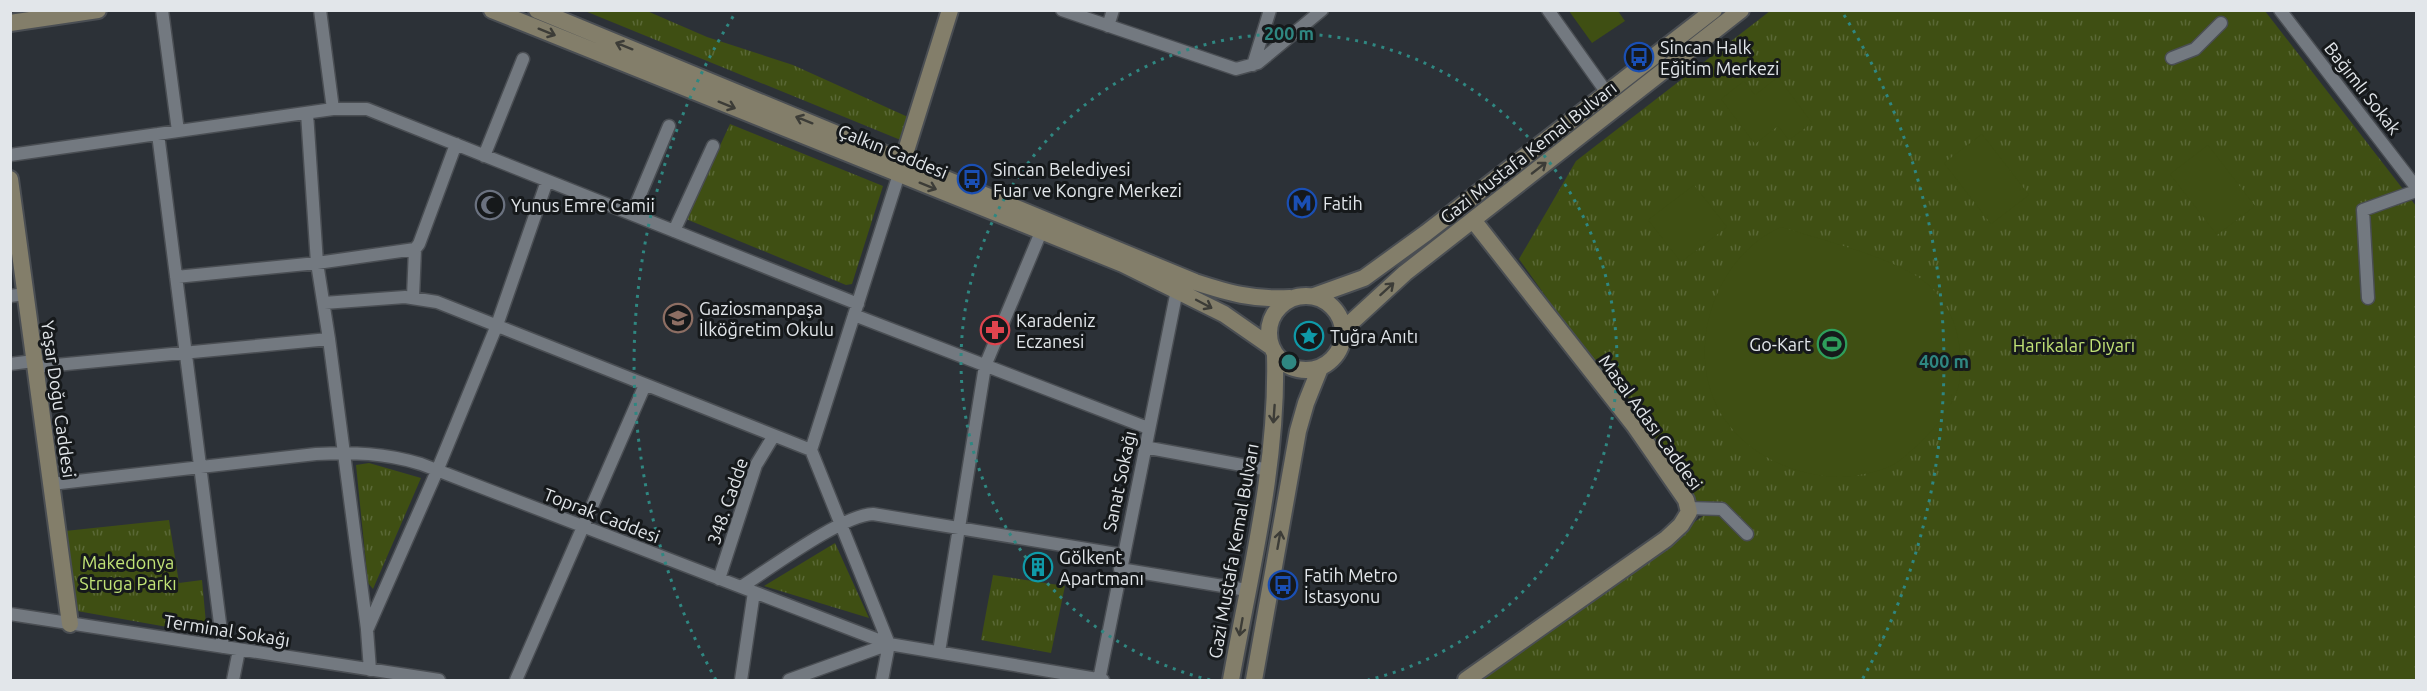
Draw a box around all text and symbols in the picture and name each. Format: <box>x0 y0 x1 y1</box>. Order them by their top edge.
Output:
text: 200 m <box>1264 23 1314 43</box>
one-way arrow <box>537 27 555 38</box>
place label: Sincan Halk Eğitim Merkezi <box>1660 37 1779 78</box>
street label: Bağımlı Sokak <box>2321 38 2405 138</box>
one-way arrow <box>615 40 633 51</box>
bus stop icon: Sincan Halk Eğitim Merkezi <box>1623 41 1655 73</box>
street label: Gazi Mustafa Kemal Bulvarı <box>1436 77 1620 227</box>
one-way arrow <box>718 100 736 111</box>
one-way arrow <box>795 114 814 125</box>
street label: Çalkın Caddesi <box>835 120 951 182</box>
place label: Sincan Belediyesi Fuar ve Kongre Merkezi <box>993 159 1182 200</box>
one-way arrow <box>1531 161 1547 174</box>
bus stop icon: Sincan Belediyesi Fuar ve Kongre Merkezi <box>956 163 988 195</box>
one-way arrow <box>918 181 937 192</box>
metro station icon: Fatih <box>1286 187 1318 219</box>
mosque icon: Yunus Emre Camii <box>474 189 506 221</box>
place label: Fatih <box>1323 193 1363 213</box>
place label: Yunus Emre Camii <box>511 195 655 215</box>
one-way arrow <box>1379 282 1394 296</box>
place label: Gaziosmanpaşa İlköğretim Okulu <box>699 298 834 339</box>
one-way arrow <box>1194 298 1212 310</box>
school or university icon: Gaziosmanpaşa İlköğretim Okulu <box>662 302 694 334</box>
place label: Karadeniz Eczanesi <box>1016 310 1096 351</box>
pharmacy icon: Karadeniz Eczanesi <box>979 314 1011 346</box>
street label: Yaşar Doğu Caddesi <box>38 319 80 479</box>
place icon: Tuğra Anıtı <box>1293 320 1325 352</box>
place label: Tuğra Anıtı <box>1330 326 1418 346</box>
sports icon: Go-Kart <box>1816 328 1848 360</box>
place label: Go-Kart <box>1749 334 1811 354</box>
park label: Harikalar Diyarı <box>2013 335 2135 355</box>
street label: Masal Adası Caddesi <box>1595 351 1707 493</box>
text: 400 m <box>1919 351 1969 371</box>
centre of rings <box>1279 352 1299 372</box>
one-way arrow <box>1269 403 1280 423</box>
street label: Sanat Sokağı <box>1099 429 1139 533</box>
street label: Gazi Mustafa Kemal Bulvarı <box>1204 442 1262 660</box>
street label: 348. Cadde <box>703 455 751 547</box>
street label: Toprak Caddesi <box>541 484 663 546</box>
one-way arrow <box>1274 531 1285 551</box>
place label: Gölkent Apartmanı <box>1059 547 1144 588</box>
building icon: Gölkent Apartmanı <box>1022 551 1054 583</box>
park label: Makedonya Struga Parkı <box>79 552 177 593</box>
place label: Fatih Metro İstasyonu <box>1304 565 1398 606</box>
bus stop icon: Fatih Metro İstasyonu <box>1267 569 1299 601</box>
street label: Terminal Sokağı <box>163 610 291 650</box>
one-way arrow <box>1235 616 1246 636</box>

